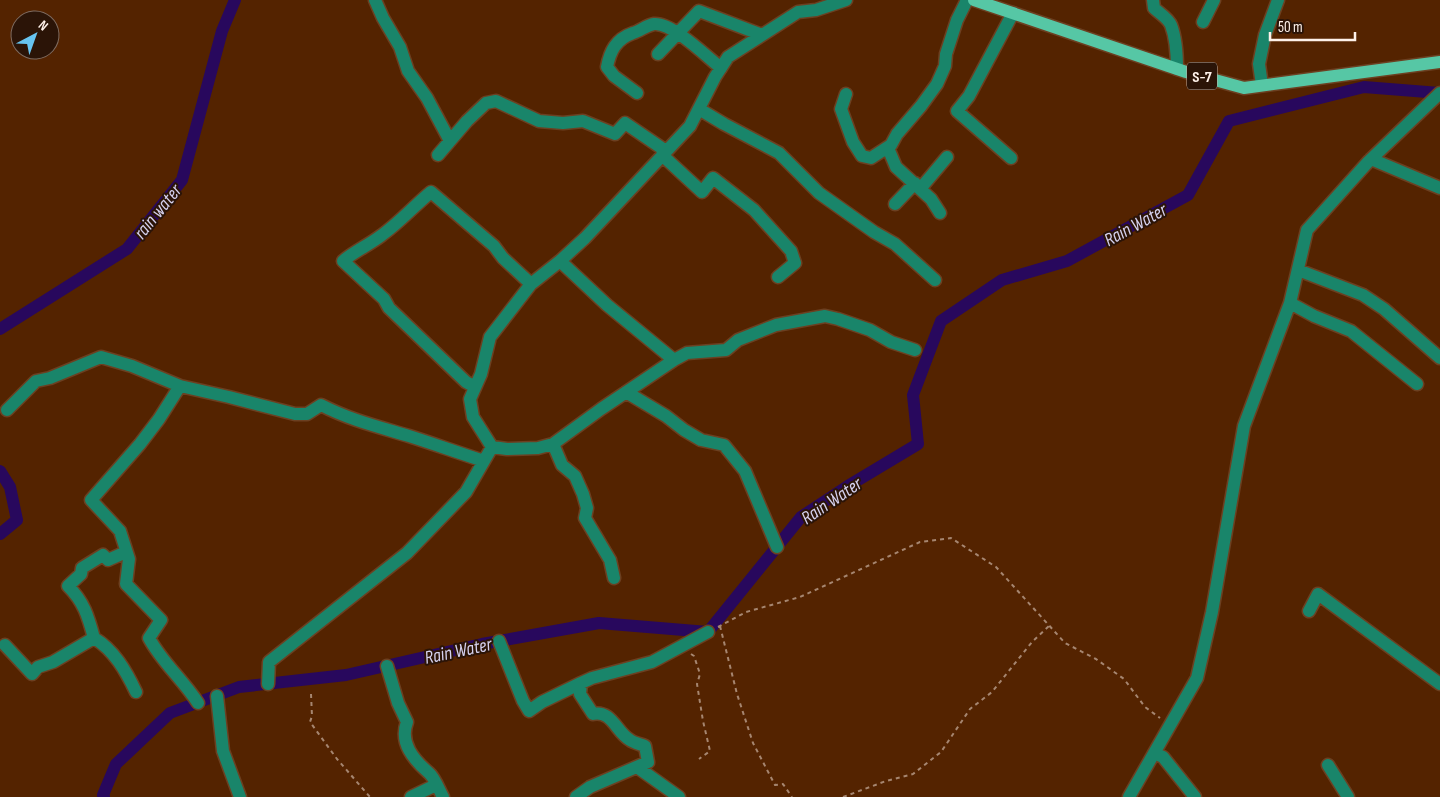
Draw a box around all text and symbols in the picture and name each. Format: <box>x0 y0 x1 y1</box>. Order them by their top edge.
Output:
north arrow <box>10 10 60 60</box>
scale bar <box>1270 10 1355 42</box>
text: N <box>35 17 52 34</box>
text: 50 m <box>1278 18 1303 37</box>
road number: S-7 <box>1187 62 1217 90</box>
water label: rain water <box>129 179 188 244</box>
water label: Rain Water <box>1100 198 1172 252</box>
water label: Rain Water <box>797 472 867 530</box>
water label: Rain Water <box>423 633 495 670</box>

